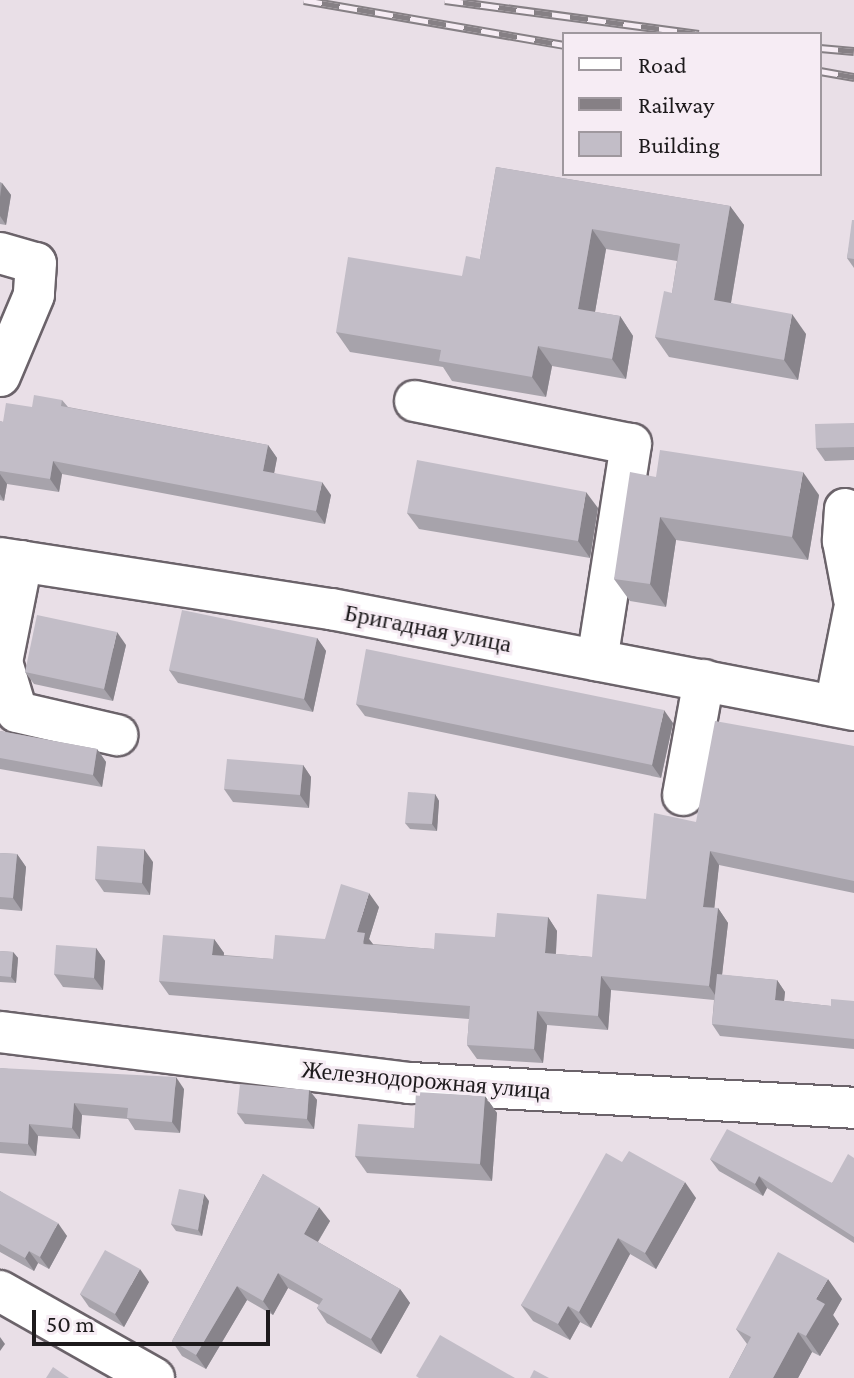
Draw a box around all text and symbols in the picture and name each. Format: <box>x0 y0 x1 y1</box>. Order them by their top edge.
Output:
legend <box>562 32 822 176</box>
text: Road <box>638 51 687 78</box>
text: Railway <box>638 91 714 118</box>
text: Building <box>638 131 720 158</box>
street label: Бригадная улица <box>342 598 514 658</box>
street label: Железнодорожная улица <box>300 1055 552 1105</box>
scale bar <box>36 1294 274 1344</box>
text: 50 m <box>46 1310 95 1337</box>

